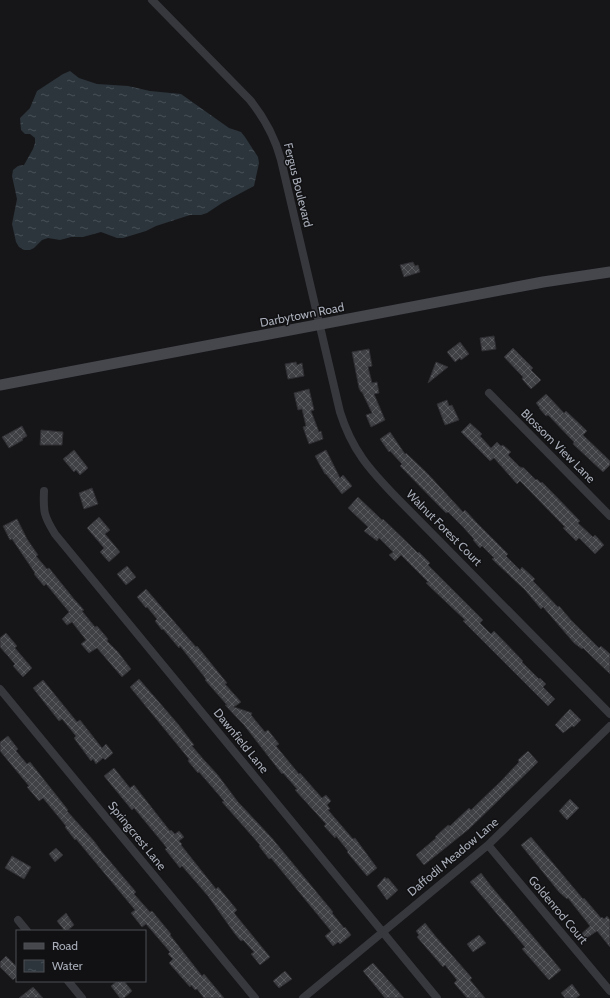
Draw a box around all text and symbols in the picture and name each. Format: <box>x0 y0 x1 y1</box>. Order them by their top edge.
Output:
street label: Fergus Boulevard <box>281 141 316 229</box>
street label: Darbytown Road <box>259 299 345 330</box>
street label: Blossom View Lane <box>518 405 599 486</box>
street label: Walnut Forest Court <box>403 487 485 569</box>
street label: Dawnfield Lane <box>211 705 272 776</box>
street label: Springcrest Lane <box>105 798 170 873</box>
street label: Daffodil Meadow Lane <box>404 814 501 899</box>
street label: Goldenrod Court <box>525 873 591 947</box>
legend <box>16 930 146 982</box>
text: Road <box>52 938 78 953</box>
text: Water <box>52 958 83 973</box>

